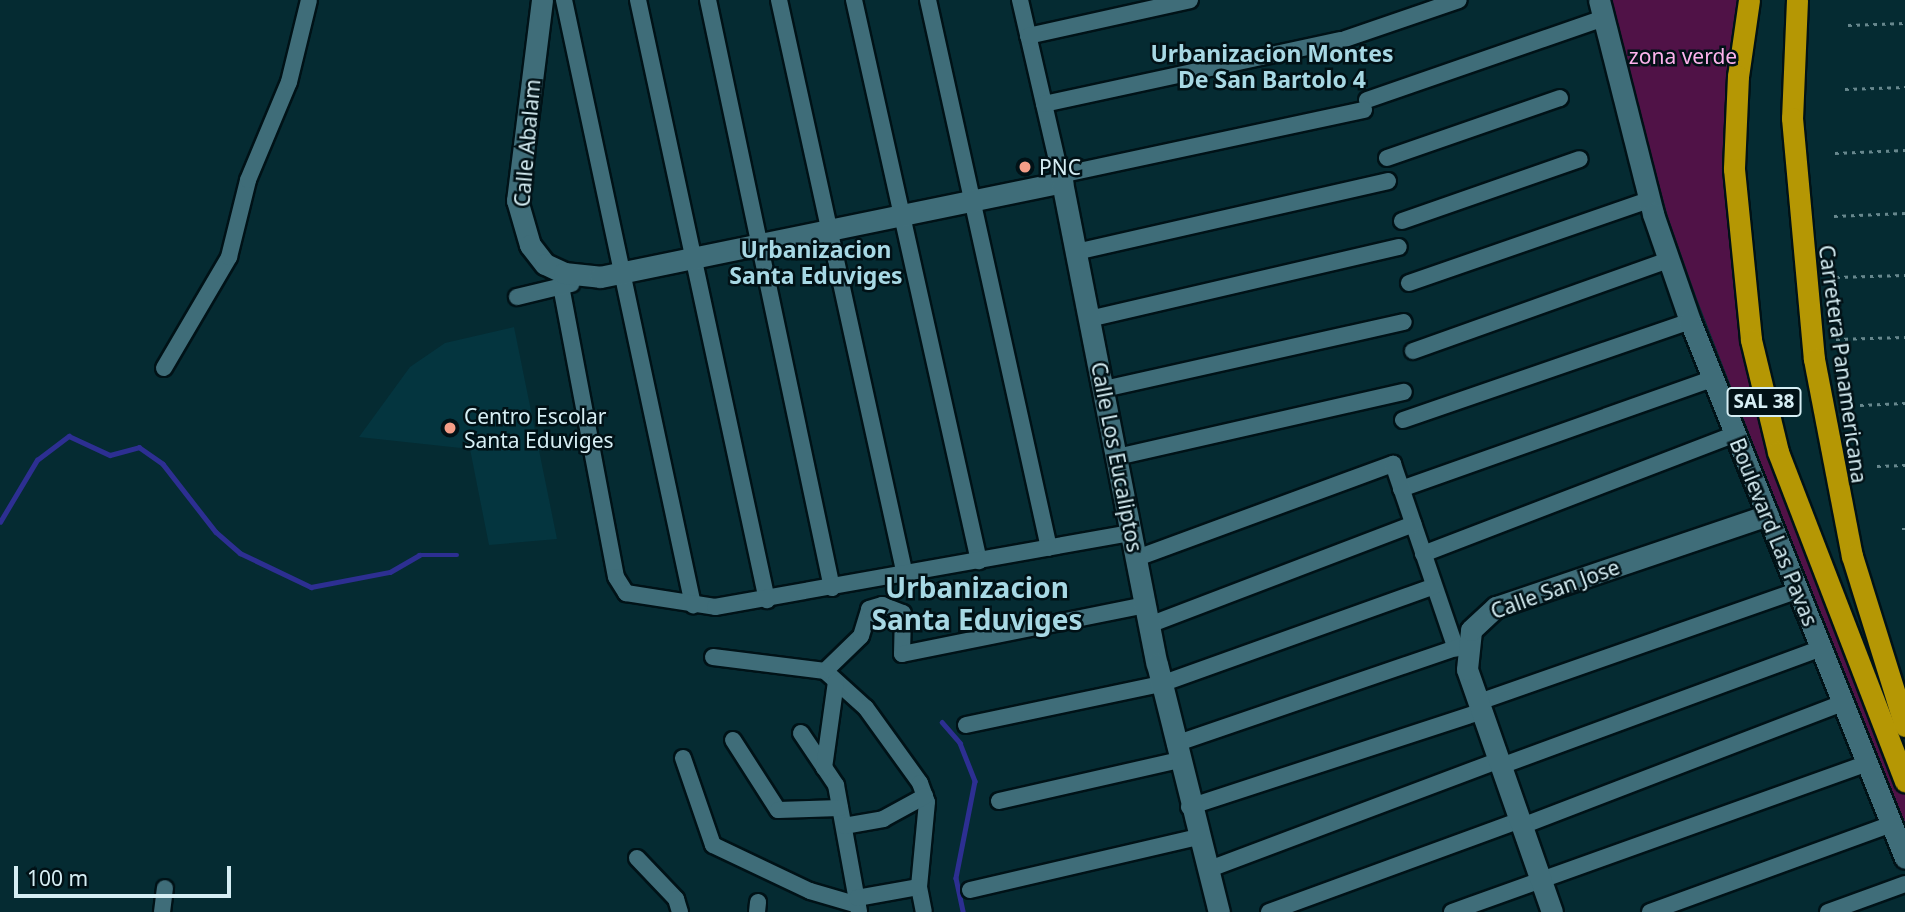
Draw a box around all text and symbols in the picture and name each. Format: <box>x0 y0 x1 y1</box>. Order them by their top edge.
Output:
district label: Urbanizacion Montes De San Bartolo 4 <box>1150 39 1394 93</box>
park label: zona verde <box>1629 43 1737 69</box>
street label: Calle Abalam <box>509 78 545 208</box>
place label: PNC <box>1039 154 1081 180</box>
marker: PNC <box>1017 159 1033 175</box>
district label: Urbanizacion Santa Eduviges <box>729 235 903 289</box>
street label: Carretera Panamericana <box>1814 243 1872 485</box>
street label: Calle Los Eucaliptos <box>1086 360 1148 554</box>
road number: SAL 38 <box>1726 386 1802 418</box>
place label: Centro Escolar Santa Eduviges <box>464 403 614 453</box>
marker: Centro Escolar Santa Eduviges <box>442 420 458 436</box>
street label: Boulevard Las Pavas <box>1725 434 1823 630</box>
street label: Calle San Jose <box>1487 554 1623 624</box>
district label: Urbanizacion Santa Eduviges <box>871 570 1083 636</box>
scale bar <box>18 852 234 896</box>
text: 100 m <box>27 864 88 892</box>

